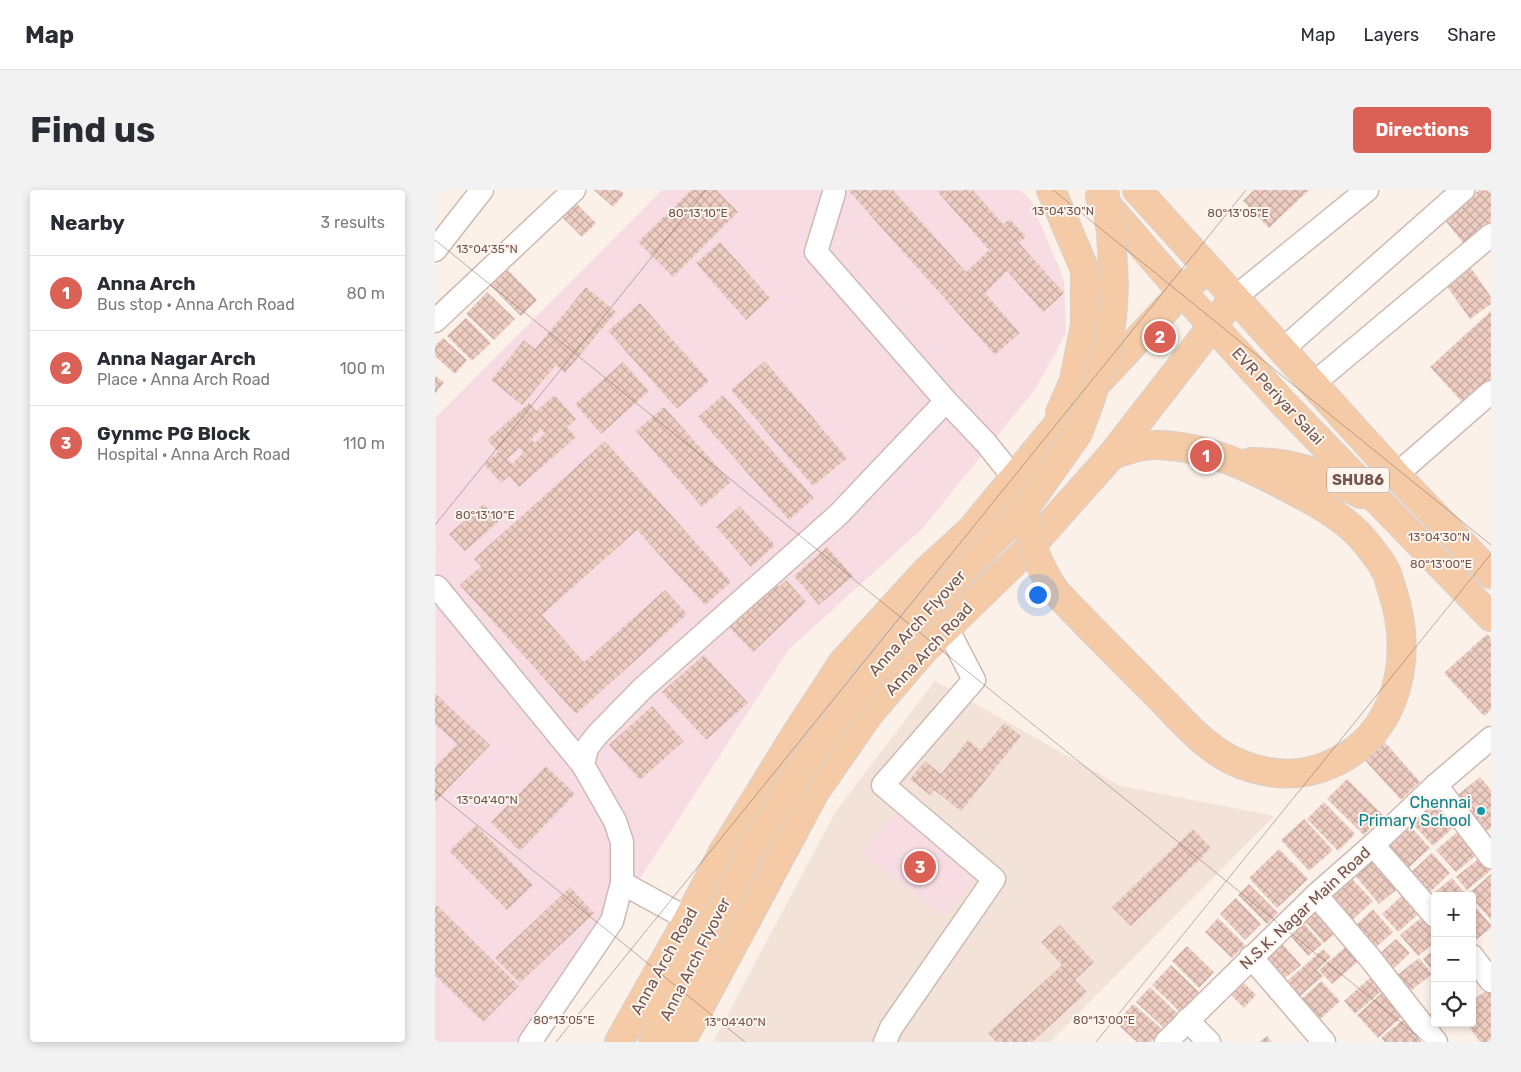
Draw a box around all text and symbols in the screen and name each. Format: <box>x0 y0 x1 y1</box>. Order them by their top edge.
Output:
text: Map <box>25 21 74 49</box>
text: Map <box>1301 24 1336 46</box>
text: Layers <box>1364 24 1419 46</box>
text: Share <box>1447 24 1496 46</box>
button: Directions <box>1353 107 1491 153</box>
text: Find us <box>30 109 155 151</box>
text: 13°04'30"N <box>1032 204 1094 218</box>
text: 80°13'10"E <box>668 206 728 220</box>
text: 80°13'05"E <box>1207 206 1269 220</box>
text: Nearby <box>50 210 125 235</box>
text: 3 results <box>320 213 385 232</box>
text: 13°04'35"N <box>456 242 518 256</box>
text: Anna Arch <box>97 272 196 295</box>
text: 1 <box>62 284 70 303</box>
text: 80 m <box>347 284 385 303</box>
text: Bus stop · Anna Arch Road <box>97 295 295 314</box>
pin: 2 <box>1144 318 1176 356</box>
street label: EVR Periyar Salai <box>1228 343 1328 449</box>
text: Anna Nagar Arch <box>97 347 256 370</box>
text: 2 <box>61 359 71 378</box>
text: 100 m <box>340 359 385 378</box>
text: Place · Anna Arch Road <box>97 370 270 389</box>
text: Gynmc PG Block <box>97 422 250 445</box>
text: 3 <box>61 434 71 453</box>
text: 110 m <box>343 434 385 453</box>
pin: 1 <box>1190 437 1222 475</box>
text: Hospital · Anna Arch Road <box>97 445 290 464</box>
road number: SHU86 <box>1327 468 1389 492</box>
text: 80°13'10"E <box>455 508 515 522</box>
text: 13°04'30"N <box>1408 530 1470 544</box>
text: 80°13'00"E <box>1410 557 1472 571</box>
street label: Anna Arch Flyover <box>864 566 970 680</box>
your location <box>1025 582 1051 608</box>
street label: Anna Arch Road <box>881 599 977 699</box>
text: 13°04'40"N <box>456 793 518 807</box>
place label: Chennai Primary School <box>1359 793 1471 830</box>
marker: Chennai Primary School <box>1475 805 1487 817</box>
street label: N.S.K. Nagar Main Road <box>1236 843 1374 973</box>
pin: 3 <box>904 848 936 886</box>
map controls <box>1431 892 1476 1027</box>
button: + <box>1431 892 1476 937</box>
street label: Anna Arch Flyover <box>656 894 734 1024</box>
street label: Anna Arch Road <box>627 904 701 1018</box>
button: − <box>1431 937 1476 982</box>
button: locate <box>1431 982 1476 1027</box>
text: 80°13'05"E <box>533 1013 595 1027</box>
text: 80°13'00"E <box>1073 1013 1135 1027</box>
text: 13°04'40"N <box>704 1015 766 1029</box>

